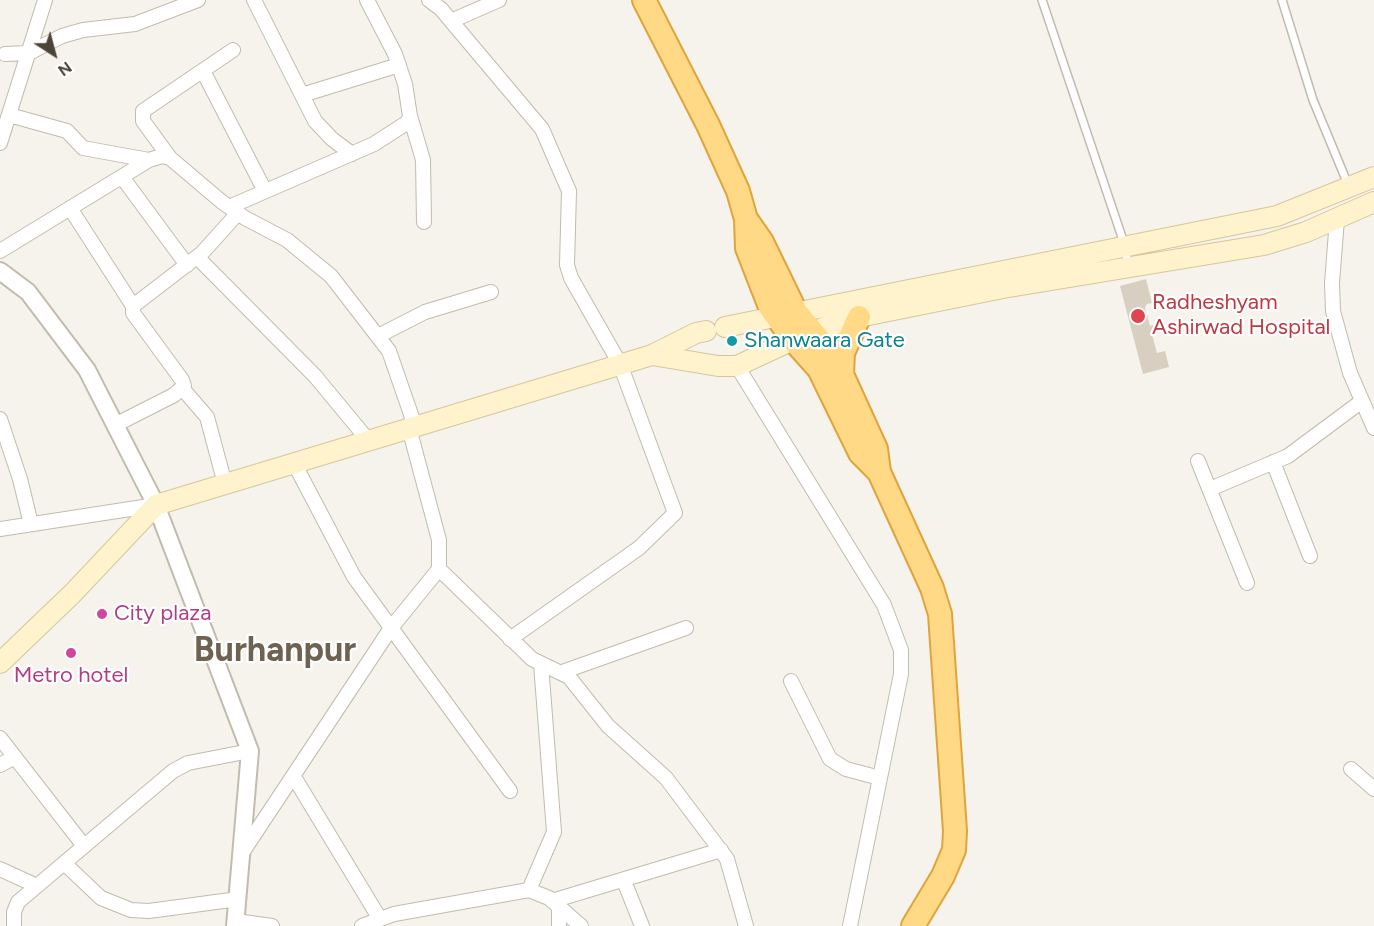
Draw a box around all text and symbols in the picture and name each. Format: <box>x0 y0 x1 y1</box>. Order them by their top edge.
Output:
north arrow <box>24 24 84 84</box>
text: N <box>54 58 75 80</box>
place label: Radheshyam Ashirwad Hospital <box>1152 290 1330 342</box>
marker: Radheshyam Ashirwad Hospital <box>1129 307 1147 325</box>
place label: Shanwaara Gate <box>744 328 905 354</box>
marker: Shanwaara Gate <box>725 334 739 348</box>
place label: City plaza <box>114 601 211 627</box>
marker: City plaza <box>95 607 109 621</box>
district label: Burhanpur <box>194 631 356 671</box>
marker: Metro hotel <box>64 646 78 660</box>
place label: Metro hotel <box>14 663 128 689</box>

